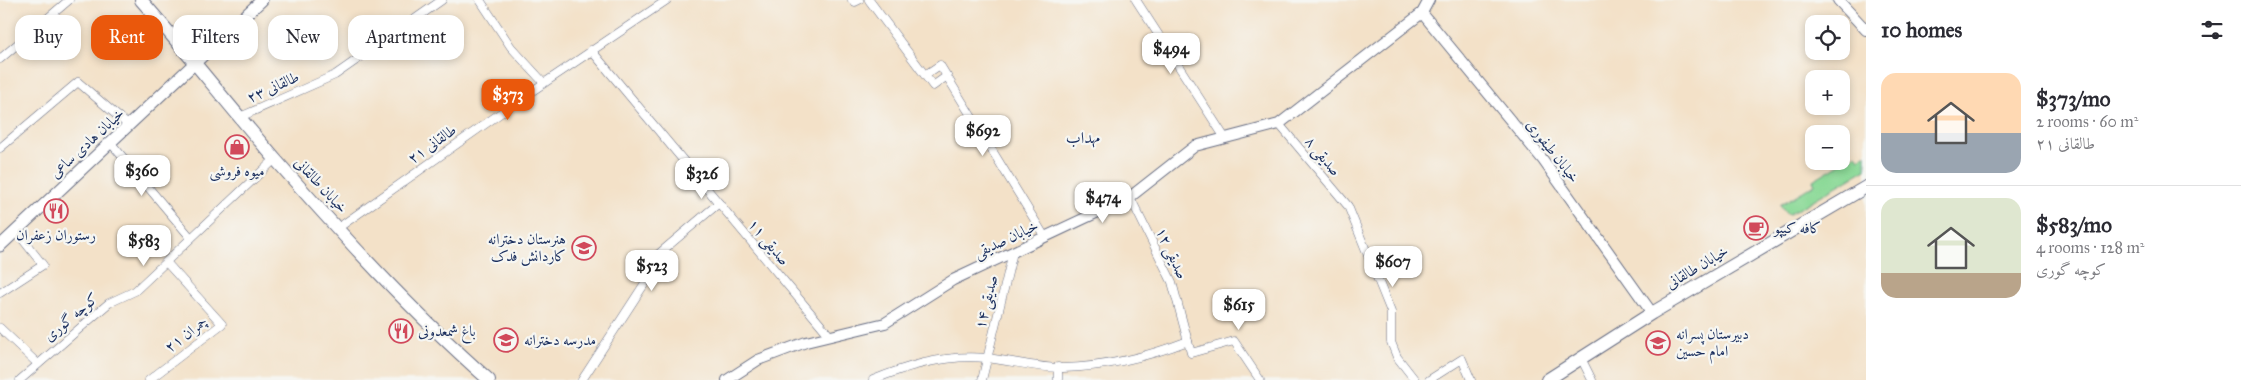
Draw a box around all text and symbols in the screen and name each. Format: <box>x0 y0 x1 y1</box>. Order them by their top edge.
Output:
chip: Buy <box>15 15 81 60</box>
chip: Rent <box>91 15 163 60</box>
chip: Filters <box>173 15 258 60</box>
chip: New <box>268 15 338 60</box>
chip: Apartment <box>348 15 464 60</box>
map controls <box>1805 15 1850 170</box>
button: locate <box>1805 15 1850 60</box>
icon: filters <box>2198 16 2226 44</box>
text: 10 homes <box>1881 17 1962 43</box>
pin: $494 <box>1141 32 1201 75</box>
text: $494 <box>1153 39 1189 58</box>
street label: طالقانی ۲۳ <box>244 67 302 107</box>
button: + <box>1805 70 1850 115</box>
pin: $373 <box>478 78 538 121</box>
text: $373 <box>493 85 523 104</box>
text: $373/mo <box>2036 86 2111 112</box>
icon: home <box>1921 93 1981 153</box>
street label: خیابان هادی ساعی <box>46 104 128 182</box>
text: 2 rooms · 60 m² <box>2036 112 2138 131</box>
pin: $692 <box>953 114 1013 157</box>
street label: خیابان طیفوری <box>1523 116 1583 186</box>
street label: طالقانی ۲۱ <box>404 121 460 167</box>
text: $692 <box>966 121 1000 140</box>
button: − <box>1805 125 1850 170</box>
district label: مهداب <box>1066 128 1100 148</box>
street label: صدیقی ۸ <box>1300 133 1345 181</box>
shop icon: میوه فروشی <box>224 134 250 160</box>
text: طالقانی ۲۱ <box>2036 134 2095 153</box>
street label: خیابان طالقانی <box>291 153 351 217</box>
pin: $360 <box>112 154 172 197</box>
pin: $326 <box>672 158 732 200</box>
text: $360 <box>125 161 159 180</box>
place label: میوه فروشی <box>209 162 265 182</box>
text: $326 <box>686 164 718 183</box>
pin: $474 <box>1073 182 1133 224</box>
text: $474 <box>1086 188 1120 207</box>
restaurant icon: رستوران زعفران <box>43 198 69 224</box>
text: $583/mo <box>2036 212 2112 238</box>
street label: صدیقی ۱۱ <box>743 215 793 270</box>
cafe icon: کافه کیپو <box>1743 215 1769 241</box>
street label: خیابان صدیقی <box>971 216 1042 264</box>
icon: home <box>1921 218 1981 278</box>
place label: کافه کیپو <box>1772 219 1821 238</box>
pin: $583 <box>114 224 174 267</box>
street label: صدیقی ۱۲ <box>1150 224 1192 282</box>
place label: رستوران زعفران <box>16 226 96 245</box>
place label: هنرستان دخترانه کاردانش فدک <box>488 230 566 266</box>
text: $583 <box>128 231 160 250</box>
school or university icon: هنرستان دخترانه کاردانش فدک <box>571 235 597 261</box>
text: 4 rooms · 128 m² <box>2036 238 2145 257</box>
street label: خیابان طالقانی <box>1662 241 1732 293</box>
pin: $607 <box>1363 246 1423 288</box>
pin: $523 <box>622 250 682 292</box>
text: $607 <box>1375 252 1411 271</box>
text: $523 <box>636 256 668 275</box>
text: کوچه گوری <box>2036 260 2106 279</box>
street label: صدیقی ۱۴ <box>971 273 1003 331</box>
pin: $615 <box>1209 288 1269 331</box>
street label: کوچه گوری <box>40 289 103 347</box>
text: $615 <box>1223 295 1255 314</box>
street label: چمران ۲۱ <box>161 312 211 357</box>
restaurant icon: باغ شمعدونی <box>388 318 414 344</box>
place label: باغ شمعدونی <box>418 322 476 344</box>
place label: دبیرستان پسرانه امام حسین <box>1676 325 1749 364</box>
school or university icon: مدرسه دخترانه <box>493 327 519 353</box>
school or university icon: دبیرستان پسرانه امام حسین <box>1645 330 1671 356</box>
place label: مدرسه دخترانه <box>524 331 596 349</box>

